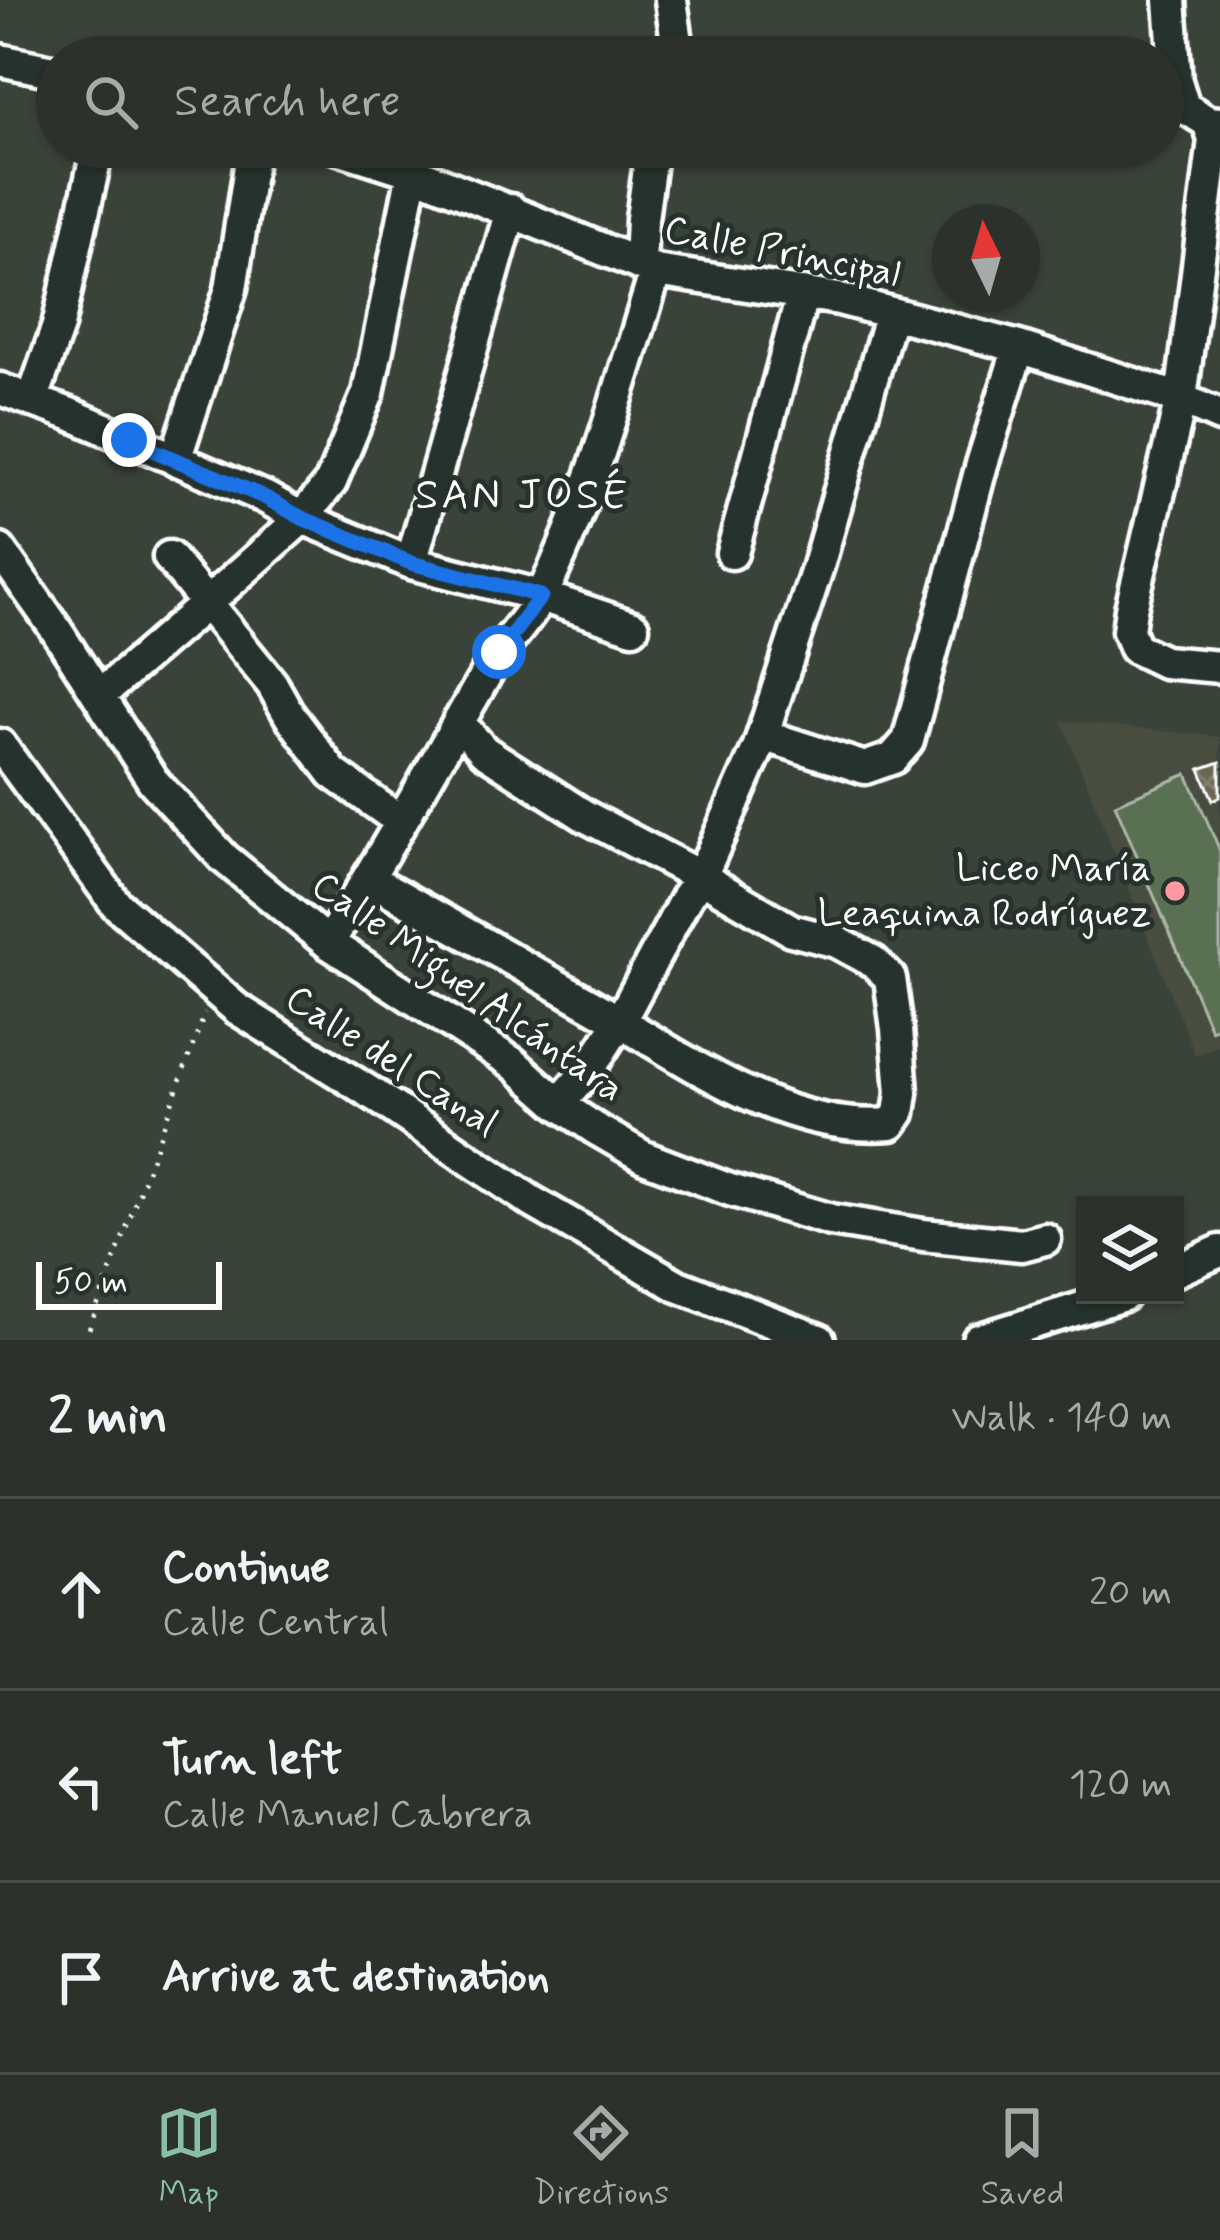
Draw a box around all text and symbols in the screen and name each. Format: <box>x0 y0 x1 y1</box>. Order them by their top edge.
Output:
search box <box>36 36 1184 168</box>
icon: search <box>78 69 144 135</box>
text: Search here <box>174 73 401 132</box>
north arrow <box>932 204 1040 312</box>
street label: Calle Principal <box>660 205 904 301</box>
route end <box>102 413 156 467</box>
district label: SAN JOSÉ <box>415 468 631 524</box>
route start <box>472 625 526 679</box>
place label: Liceo María Leaquina Rodríguez <box>818 844 1151 940</box>
street label: Calle Miguel Alcántara <box>299 861 633 1118</box>
marker: Liceo María Leaquina Rodríguez <box>1162 878 1188 904</box>
street label: Calle del Canal <box>275 974 507 1150</box>
map controls <box>1076 1196 1184 1304</box>
button: layers <box>1076 1196 1184 1304</box>
scale bar <box>36 1256 222 1309</box>
text: 50 m <box>54 1261 128 1305</box>
text: 2 min <box>48 1385 168 1451</box>
text: Walk · 140 m <box>952 1393 1172 1444</box>
text: Continue <box>162 1539 330 1598</box>
icon: ahead <box>48 1561 114 1627</box>
text: 20 m <box>1089 1568 1172 1619</box>
text: Calle Central <box>162 1598 388 1649</box>
text: Turn left <box>162 1731 342 1790</box>
icon: left <box>48 1753 114 1819</box>
text: 120 m <box>1069 1760 1172 1811</box>
text: Calle Manuel Cabrera <box>162 1790 533 1841</box>
icon: arrive <box>48 1945 114 2011</box>
text: Arrive at destination <box>162 1948 550 2007</box>
tab: Map <box>156 2100 222 2216</box>
tab: Directions <box>533 2100 669 2216</box>
tab: Saved <box>981 2100 1064 2216</box>

